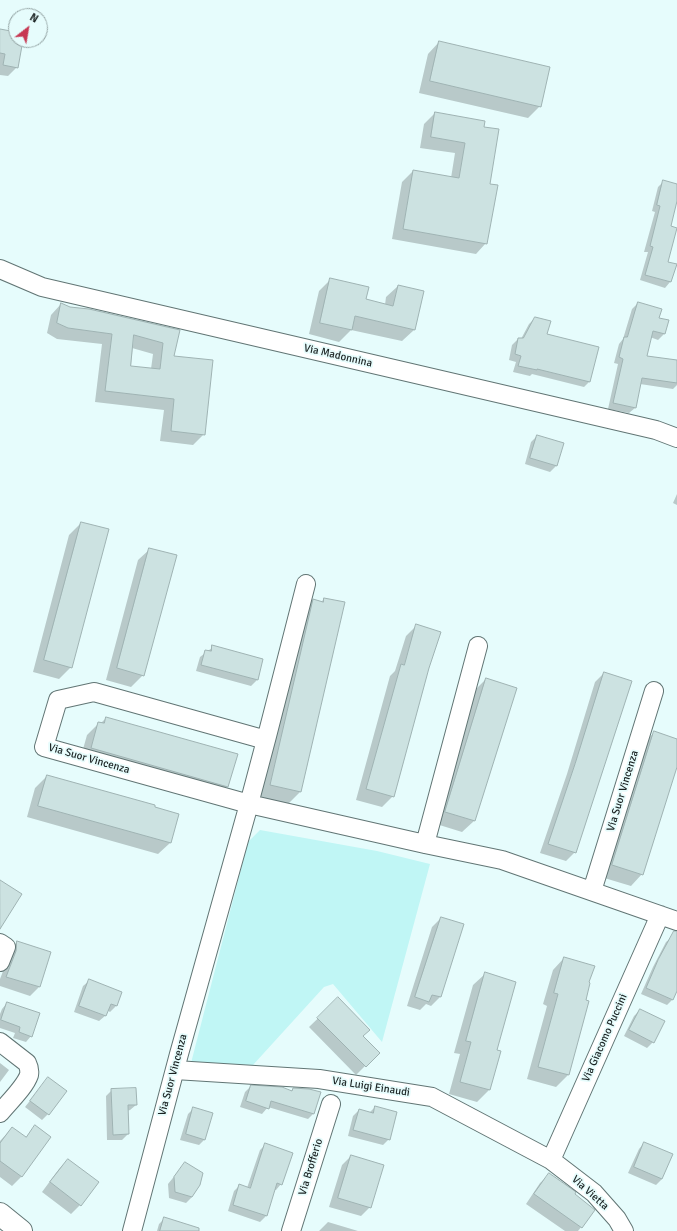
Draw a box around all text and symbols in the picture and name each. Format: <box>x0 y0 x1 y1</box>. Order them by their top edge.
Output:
north arrow <box>8 8 48 48</box>
text: N <box>27 11 41 26</box>
street label: Via Madonnina <box>302 342 374 370</box>
street label: Via Suor Vincenza <box>47 741 131 777</box>
street label: Via Suor Vincenza <box>604 749 642 833</box>
street label: Via Giacomo Puccini <box>580 992 630 1084</box>
street label: Via Suor Vincenza <box>156 1033 190 1117</box>
street label: Via Luigi Einaudi <box>331 1074 411 1100</box>
street label: Via Brofferio <box>296 1137 326 1197</box>
street label: Via Vietta <box>569 1173 611 1213</box>

